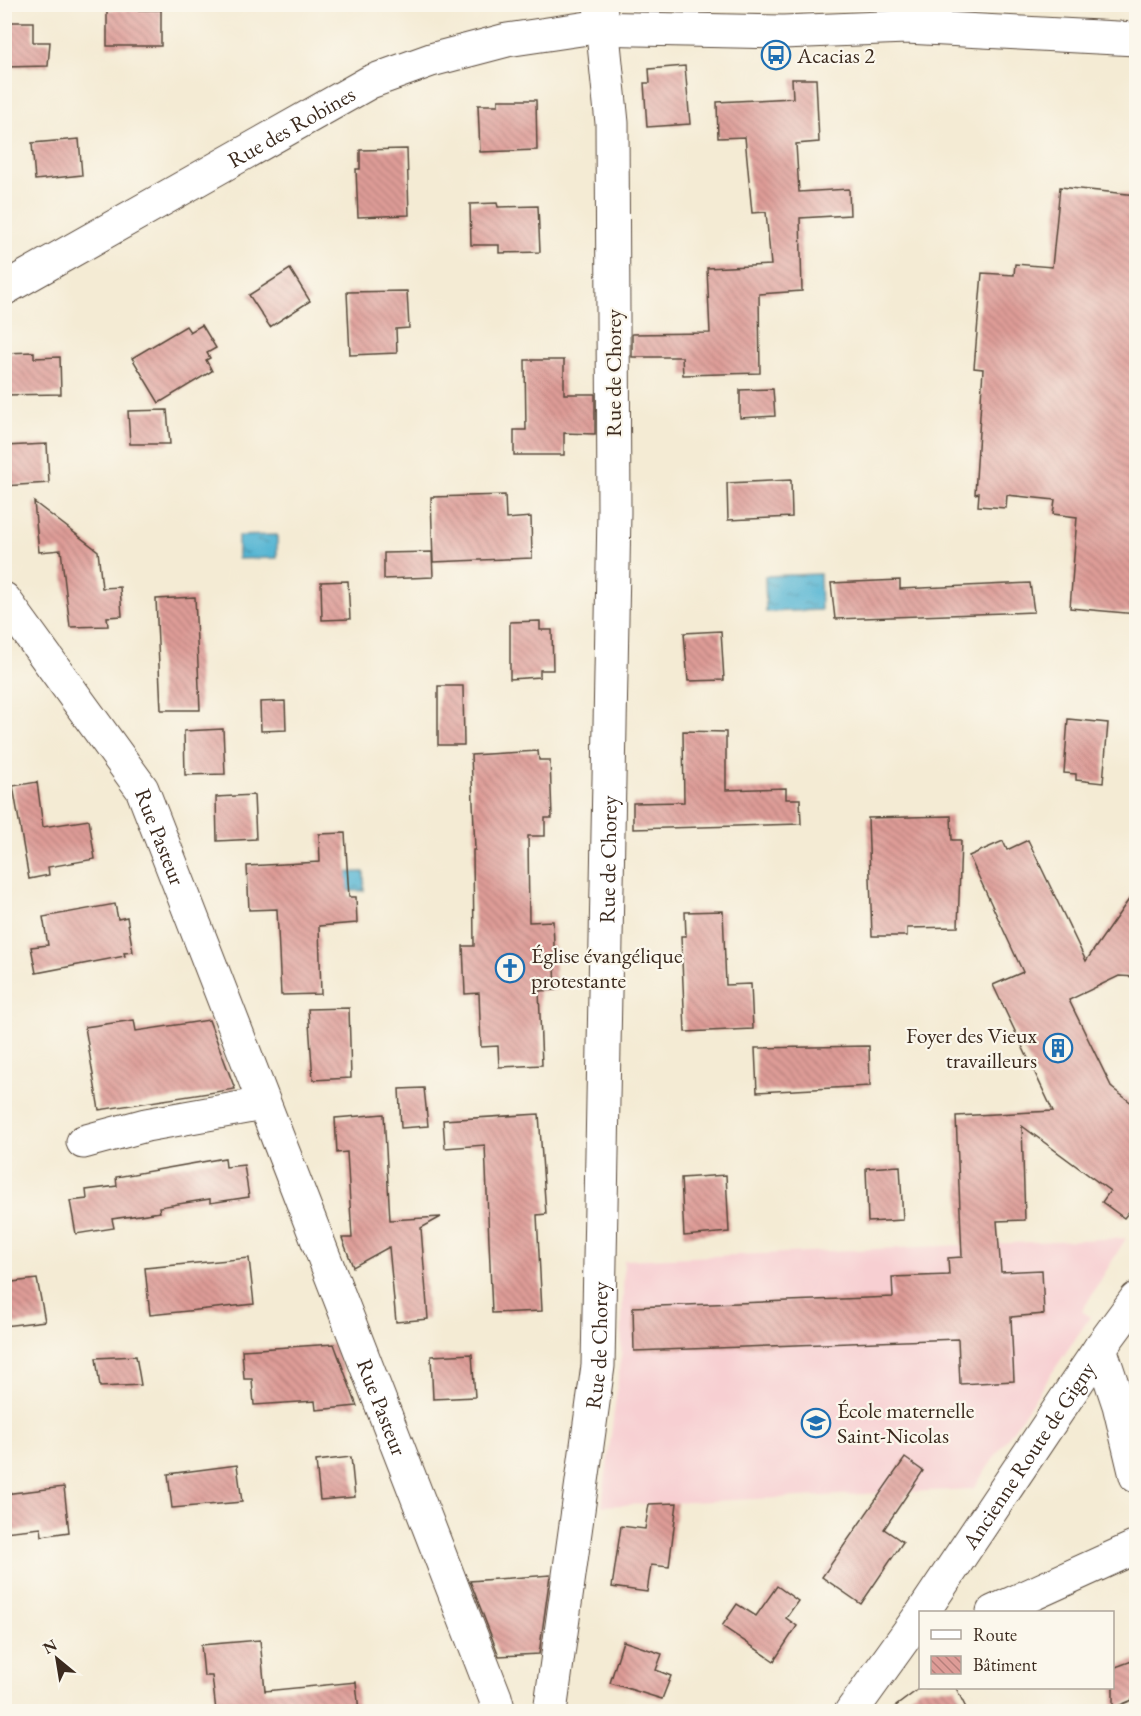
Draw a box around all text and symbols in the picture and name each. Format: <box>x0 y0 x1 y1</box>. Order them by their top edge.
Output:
bus stop icon: Acacias 2 <box>760 39 792 71</box>
place label: Acacias 2 <box>796 41 875 70</box>
street label: Rue des Robines <box>222 79 360 174</box>
street label: Rue de Chorey <box>599 309 628 437</box>
street label: Rue Pasteur <box>129 784 193 890</box>
street label: Rue de Chorey <box>592 795 623 924</box>
place label: Église évangélique protestante <box>531 941 683 995</box>
church icon: Église évangélique protestante <box>494 952 526 984</box>
place label: Foyer des Vieux travailleurs <box>906 1021 1038 1075</box>
building icon: Foyer des Vieux travailleurs <box>1042 1032 1074 1064</box>
street label: Rue de Chorey <box>578 1281 614 1411</box>
street label: Rue Pasteur <box>350 1354 414 1460</box>
street label: Ancienne Route de Gigny <box>954 1355 1102 1555</box>
place label: École maternelle Saint-Nicolas <box>837 1396 975 1450</box>
school or university icon: École maternelle Saint-Nicolas <box>800 1407 832 1439</box>
legend <box>919 1611 1114 1689</box>
text: Route <box>973 1623 1017 1646</box>
north arrow <box>27 1629 87 1689</box>
text: N <box>39 1634 61 1659</box>
text: Bâtiment <box>973 1653 1037 1676</box>

